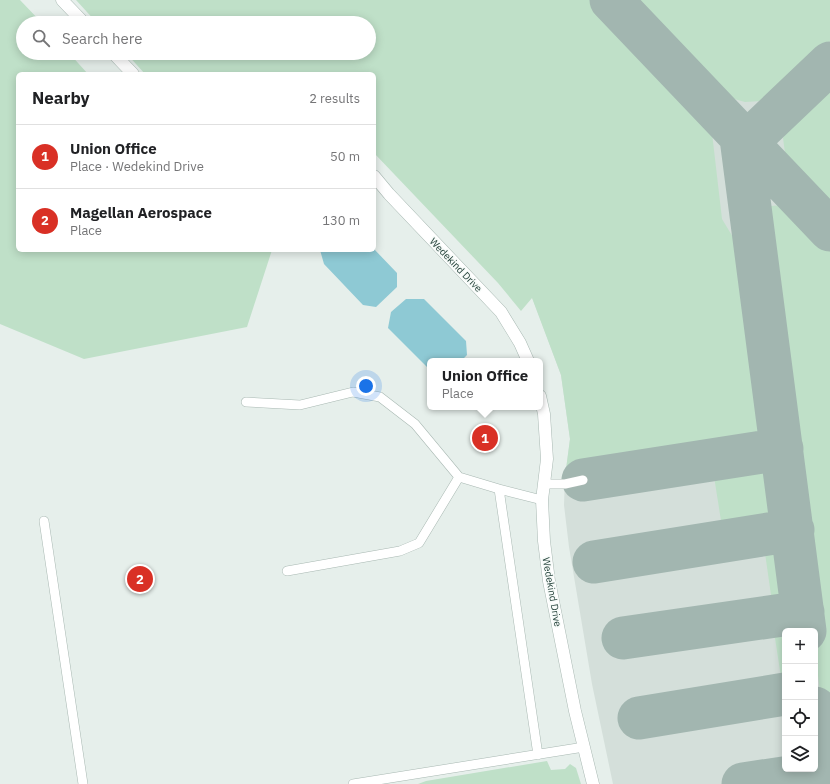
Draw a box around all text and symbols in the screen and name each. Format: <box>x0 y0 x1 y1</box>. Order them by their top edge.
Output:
search box <box>16 16 376 60</box>
icon: search <box>30 27 52 49</box>
text: Search here <box>62 29 142 48</box>
text: Nearby <box>32 87 90 109</box>
text: 2 results <box>309 90 360 107</box>
text: Union Office <box>70 139 157 158</box>
text: 1 <box>41 148 49 165</box>
text: 50 m <box>330 148 360 165</box>
text: Place · Wedekind Drive <box>70 158 204 175</box>
text: Magellan Aerospace <box>70 203 212 222</box>
text: 2 <box>41 212 49 229</box>
text: 130 m <box>322 212 360 229</box>
text: Place <box>70 222 102 239</box>
street label: Wedekind Drive <box>427 235 485 295</box>
popup <box>427 358 543 410</box>
text: Union Office <box>442 366 528 385</box>
your location <box>356 376 376 396</box>
text: Place <box>442 385 474 402</box>
pin: 1 <box>472 423 498 453</box>
street label: Wedekind Drive <box>539 556 565 628</box>
pin: 2 <box>127 564 153 594</box>
map controls <box>782 628 818 772</box>
button: + <box>782 628 818 664</box>
button: − <box>782 664 818 700</box>
button: locate <box>782 700 818 736</box>
button: layers <box>782 736 818 772</box>

